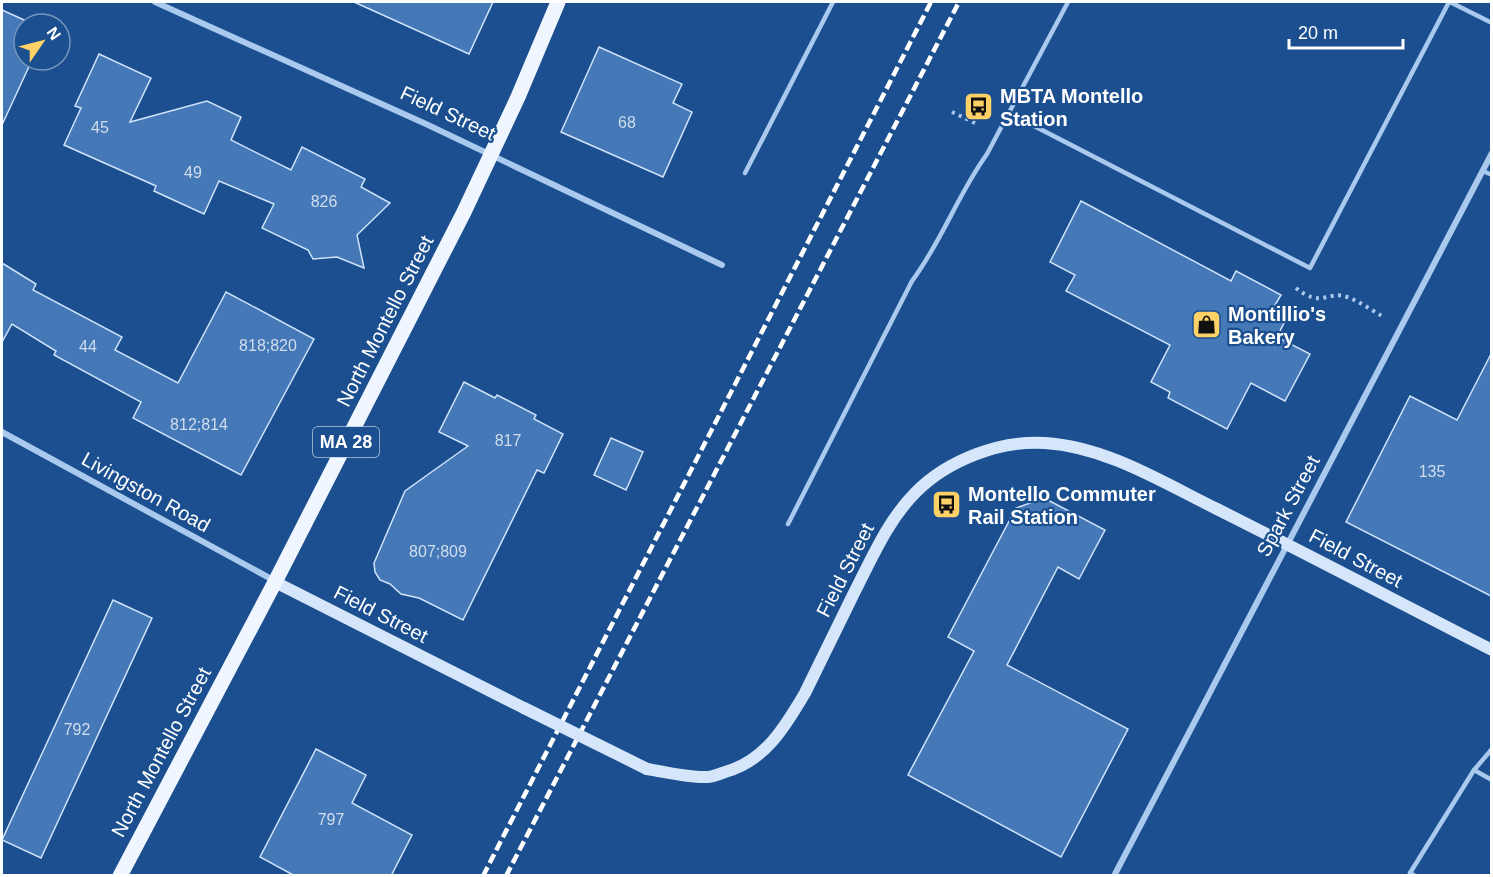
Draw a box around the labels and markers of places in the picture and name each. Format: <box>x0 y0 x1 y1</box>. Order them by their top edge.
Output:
place label: MBTA Montello Station <box>1000 85 1143 130</box>
bus stop icon: MBTA Montello Station <box>963 91 995 123</box>
place label: Montillio's Bakery <box>1228 303 1326 348</box>
shop icon: Montillio's Bakery <box>1191 309 1223 341</box>
place label: Montello Commuter Rail Station <box>968 483 1156 528</box>
bus stop icon: Montello Commuter Rail Station <box>931 489 963 521</box>

